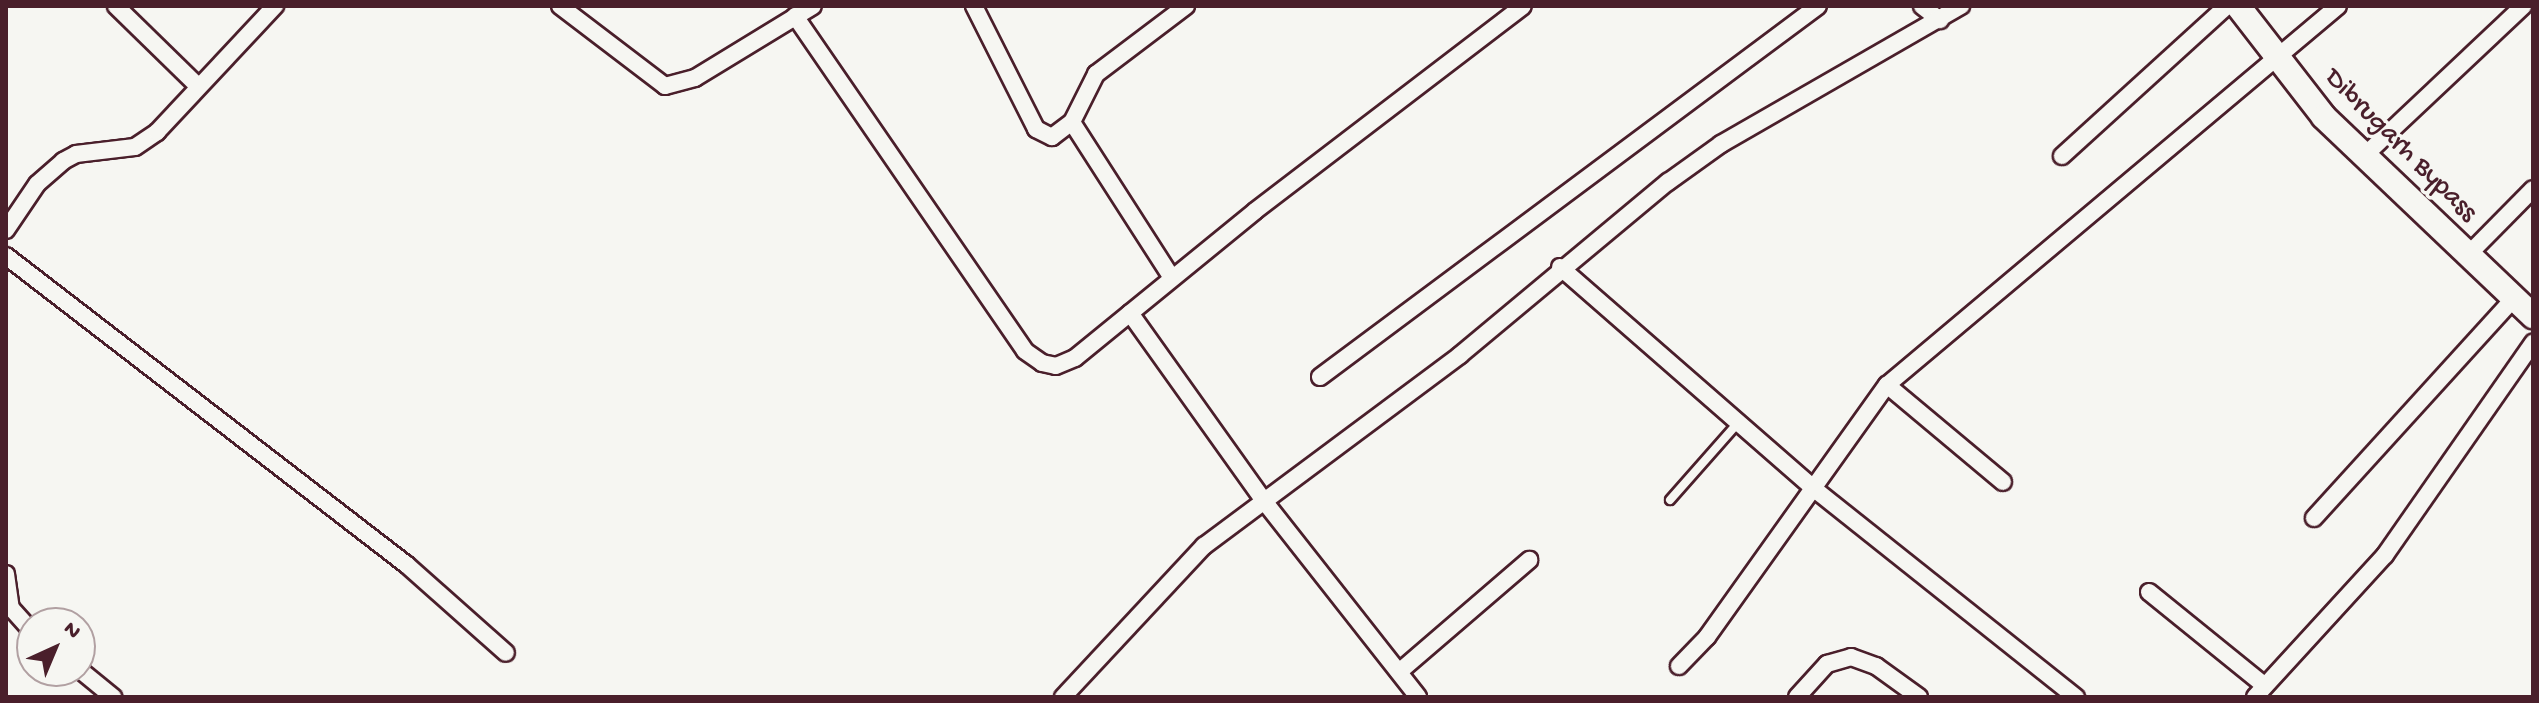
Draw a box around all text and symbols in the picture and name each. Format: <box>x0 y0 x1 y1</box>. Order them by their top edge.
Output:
street label: Dibrugarh Bypass <box>2316 62 2484 230</box>
north arrow <box>16 607 96 687</box>
text: N <box>57 617 85 646</box>

